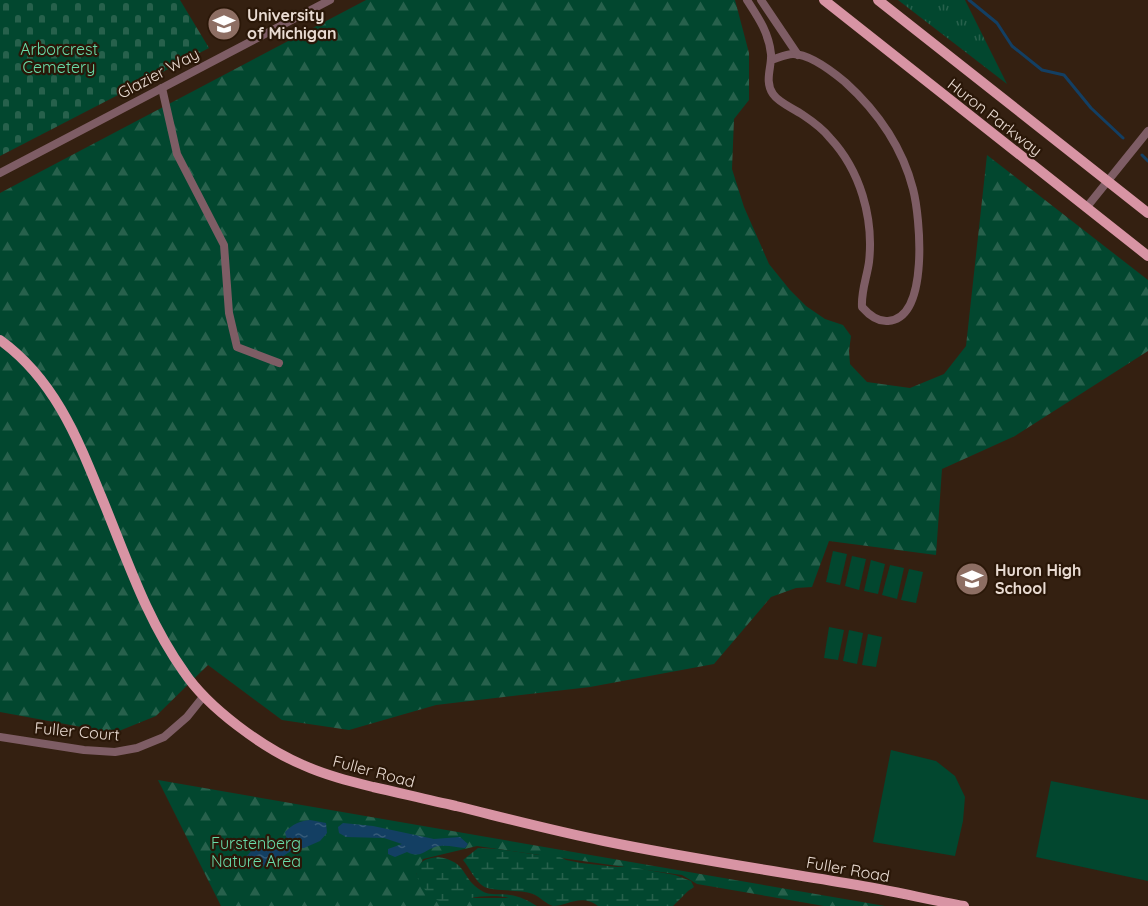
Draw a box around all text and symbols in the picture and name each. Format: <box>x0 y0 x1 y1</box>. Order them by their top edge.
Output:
place label: University of Michigan <box>247 5 337 43</box>
school or university icon: University of Michigan <box>206 6 242 42</box>
park label: Arborcrest Cemetery <box>20 39 98 77</box>
street label: Glazier Way <box>114 43 202 103</box>
street label: Huron Parkway <box>944 74 1046 160</box>
place label: Huron High School <box>995 560 1081 598</box>
school or university icon: Huron High School <box>954 561 990 597</box>
street label: Fuller Court <box>34 717 120 745</box>
street label: Fuller Road <box>331 750 417 792</box>
park label: Furstenberg Nature Area <box>211 833 301 871</box>
street label: Fuller Road <box>805 852 891 886</box>

